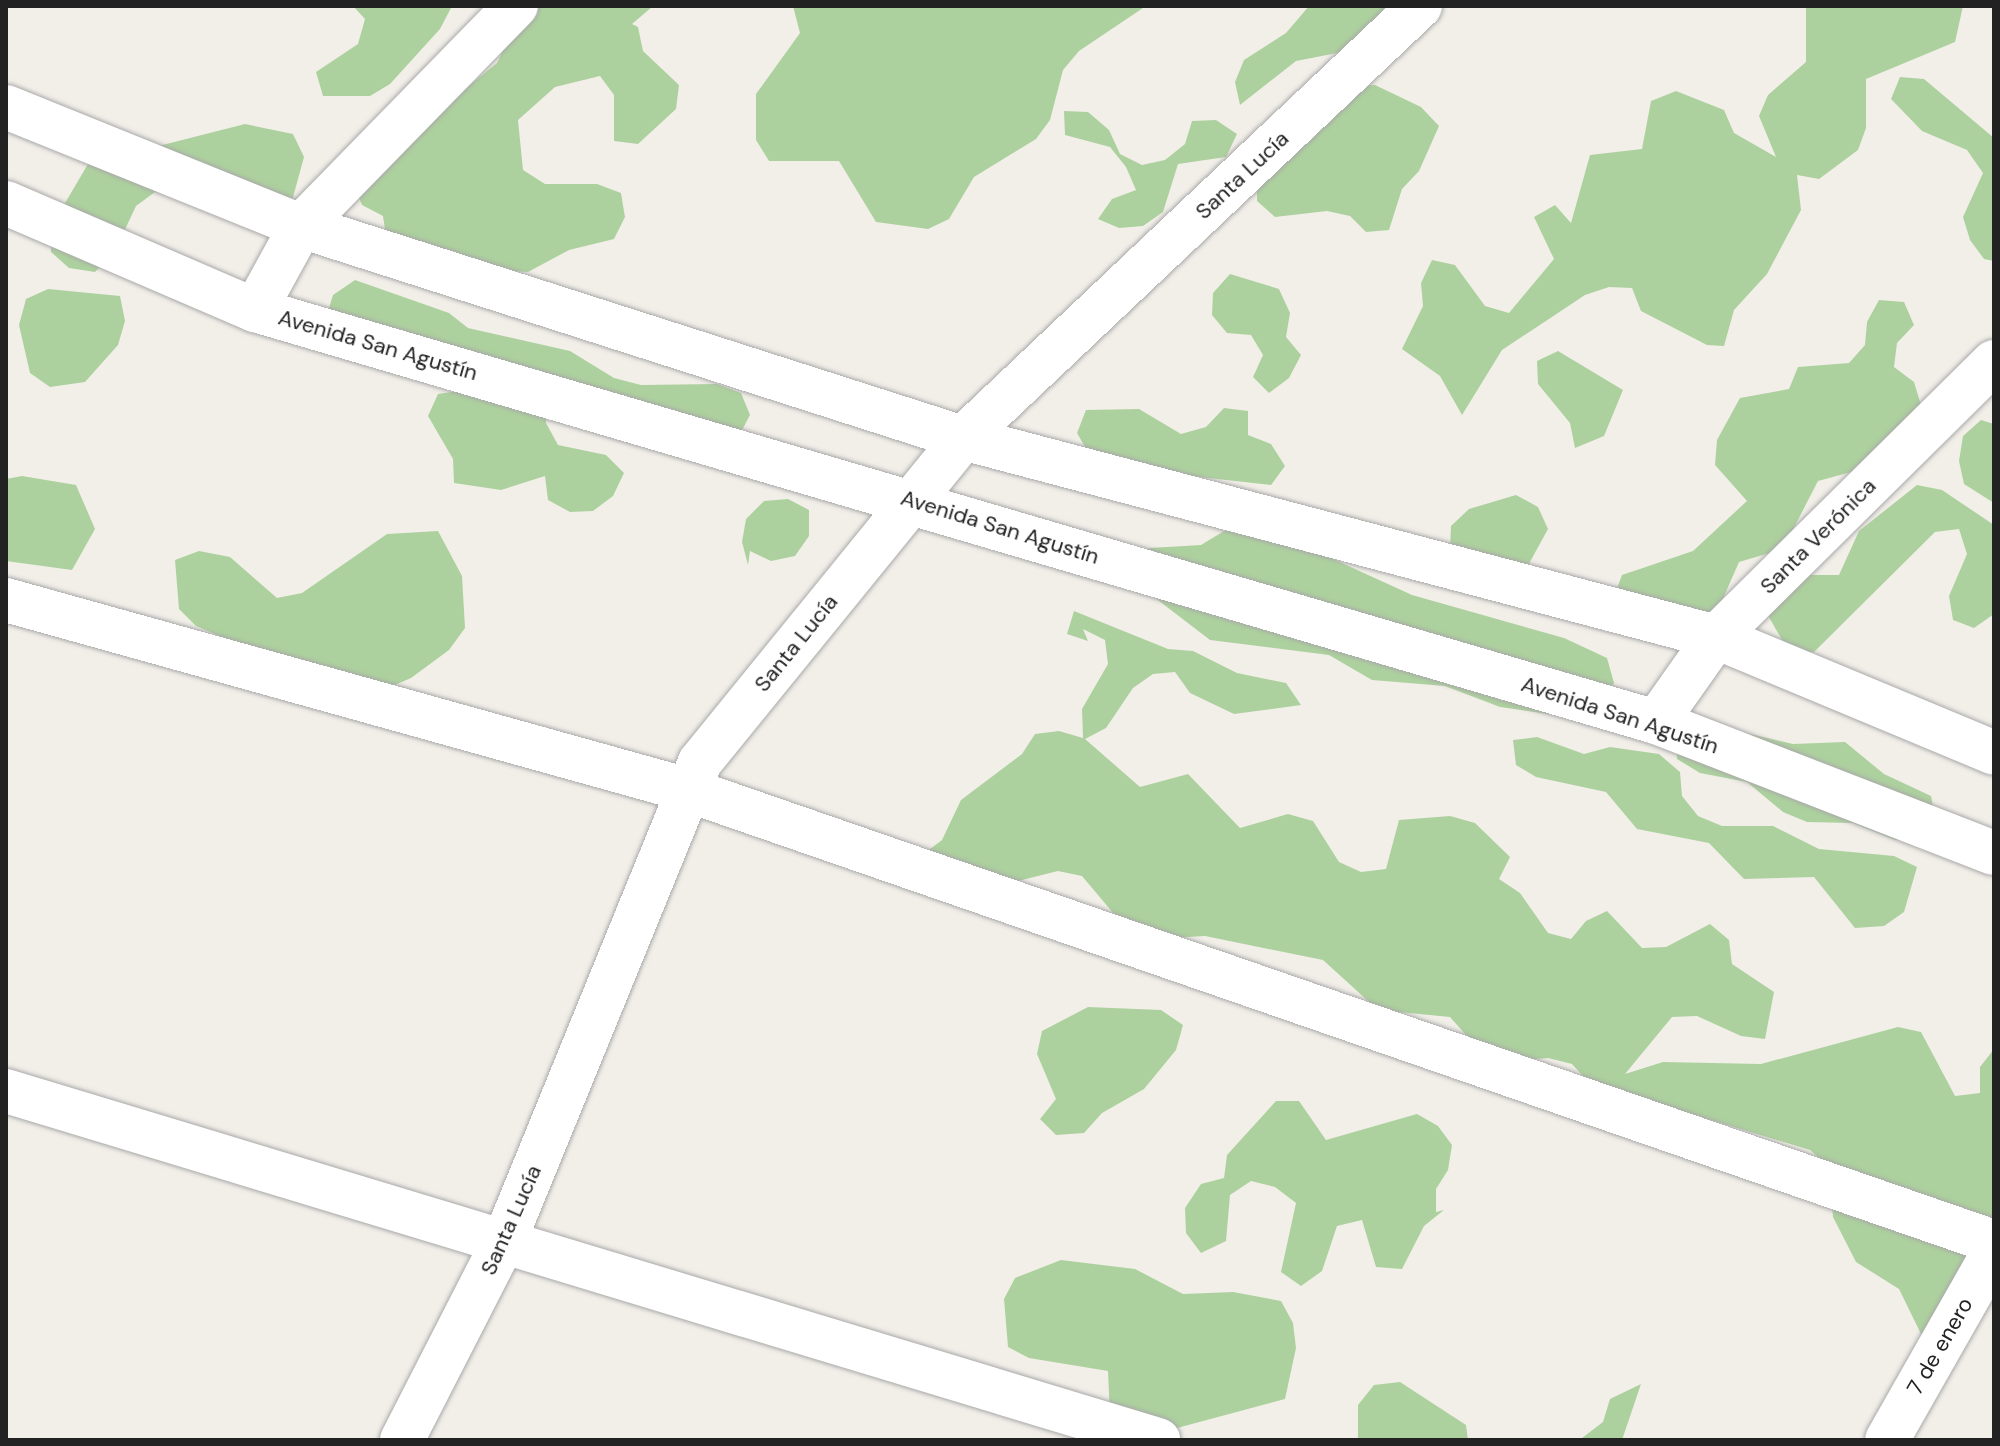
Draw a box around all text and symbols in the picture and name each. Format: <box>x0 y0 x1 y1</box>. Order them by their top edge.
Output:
street label: Santa Lucía <box>1190 125 1294 225</box>
street label: Avenida San Agustín <box>275 304 481 386</box>
street label: Santa Verónica <box>1755 473 1881 599</box>
street label: Avenida San Agustín <box>898 484 1102 570</box>
street label: Santa Lucía <box>749 589 843 697</box>
street label: Avenida San Agustín <box>1518 671 1722 759</box>
street label: Santa Lucía <box>475 1161 547 1279</box>
street label: 7 de enero <box>1902 1293 1978 1399</box>

